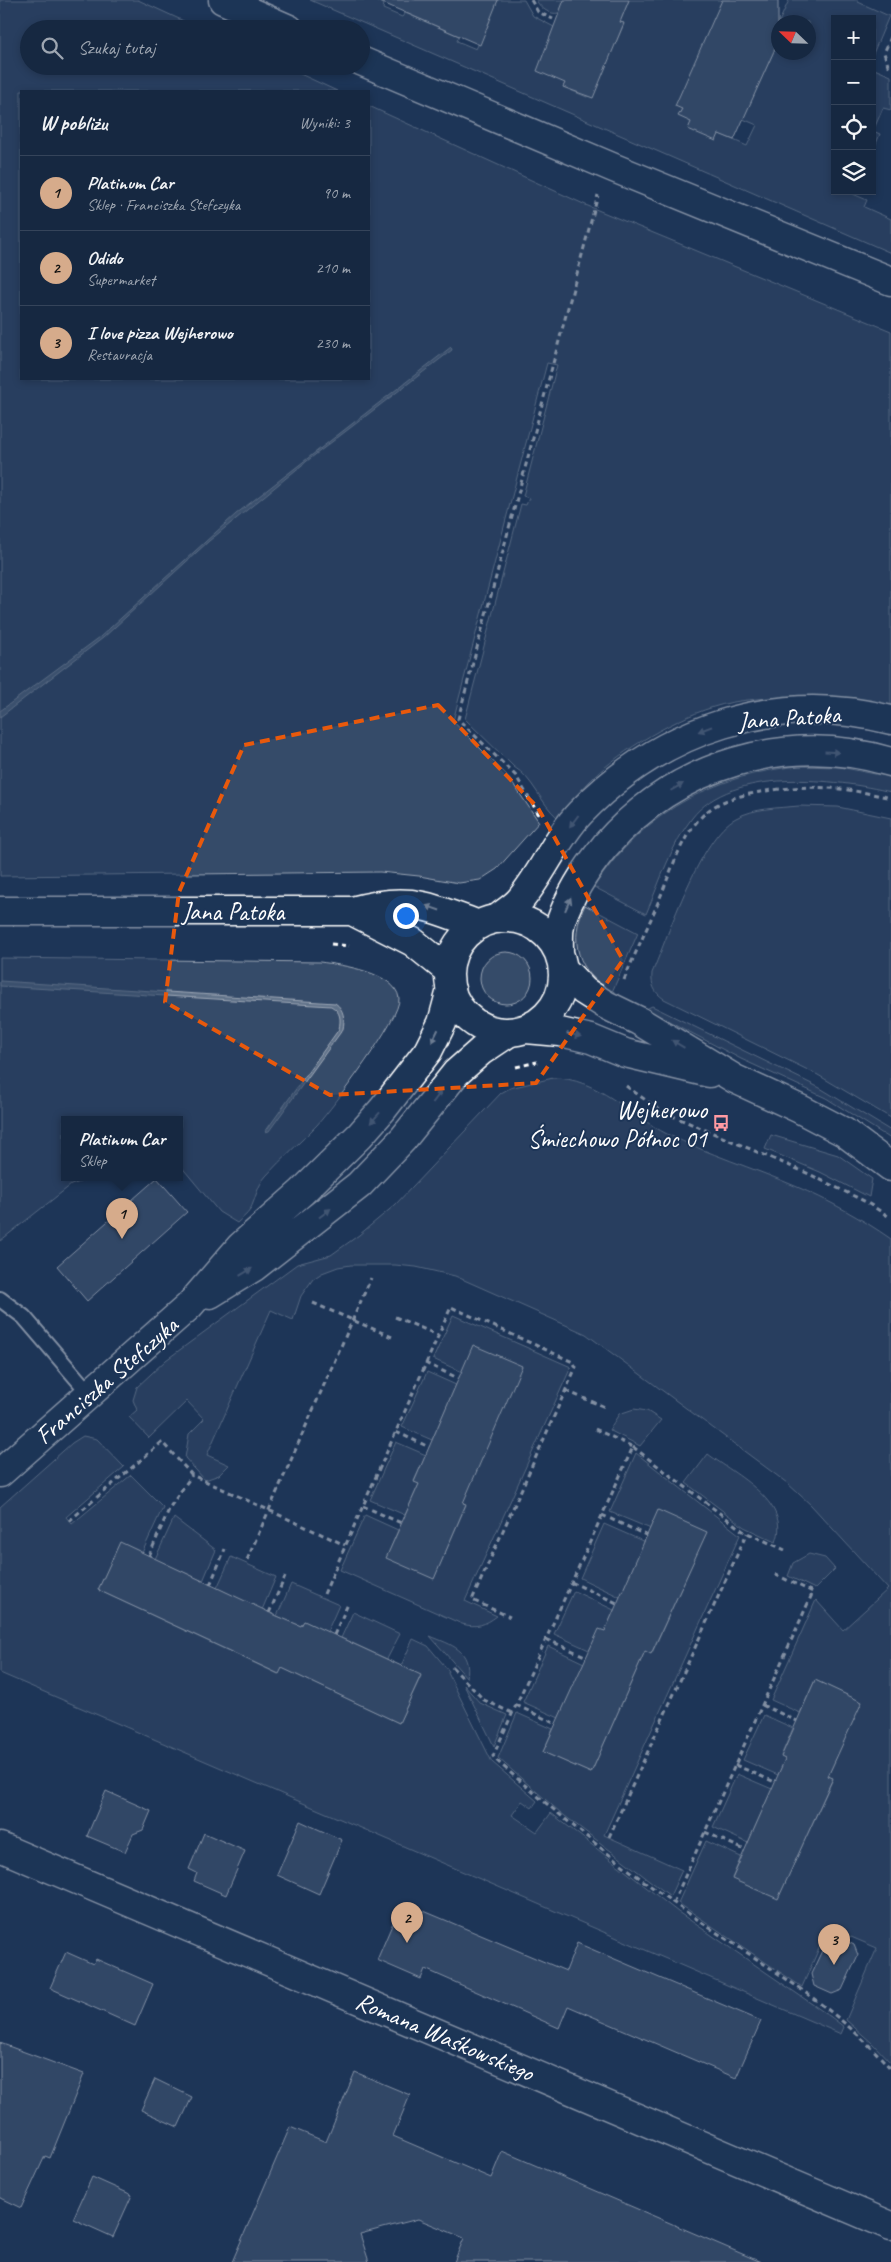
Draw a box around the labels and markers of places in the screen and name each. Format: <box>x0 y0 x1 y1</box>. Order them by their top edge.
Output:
place label: Wejherowo Śmiechowo Północ 01 <box>528 1094 709 1155</box>
bus stop icon: Wejherowo Śmiechowo Północ 01 <box>711 1113 731 1133</box>
pin: 1 <box>106 1198 138 1239</box>
pin: 2 <box>391 1902 423 1943</box>
pin: 3 <box>818 1924 850 1965</box>

